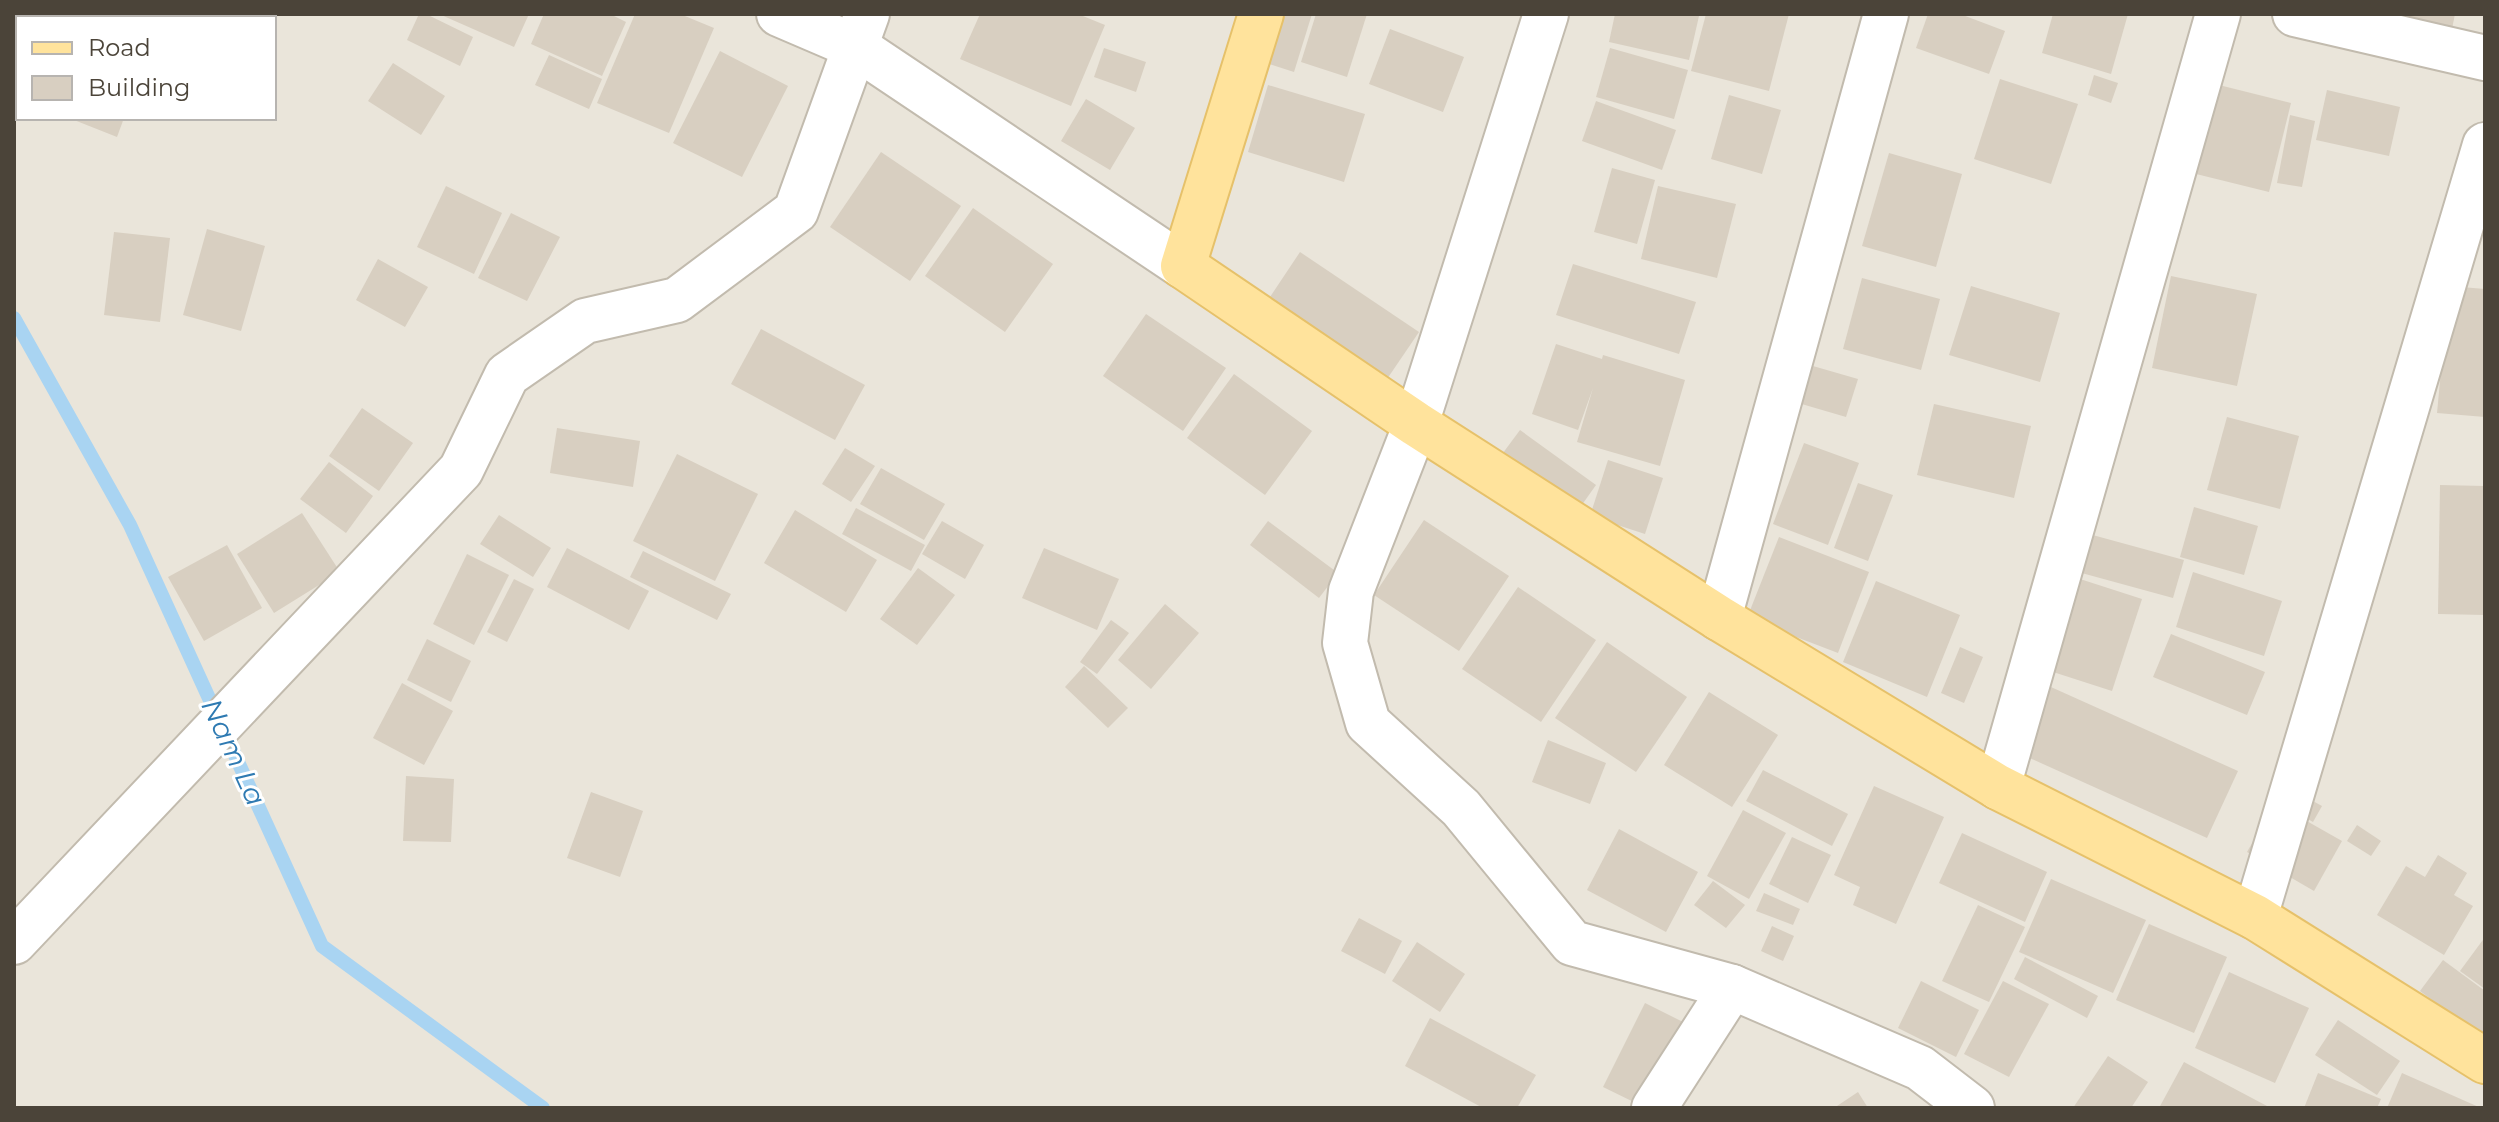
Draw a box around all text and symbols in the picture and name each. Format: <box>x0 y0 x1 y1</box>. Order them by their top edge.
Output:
legend <box>16 16 276 120</box>
text: Road <box>88 33 151 62</box>
text: Building <box>88 73 191 102</box>
water label: Nam La <box>194 693 274 811</box>

